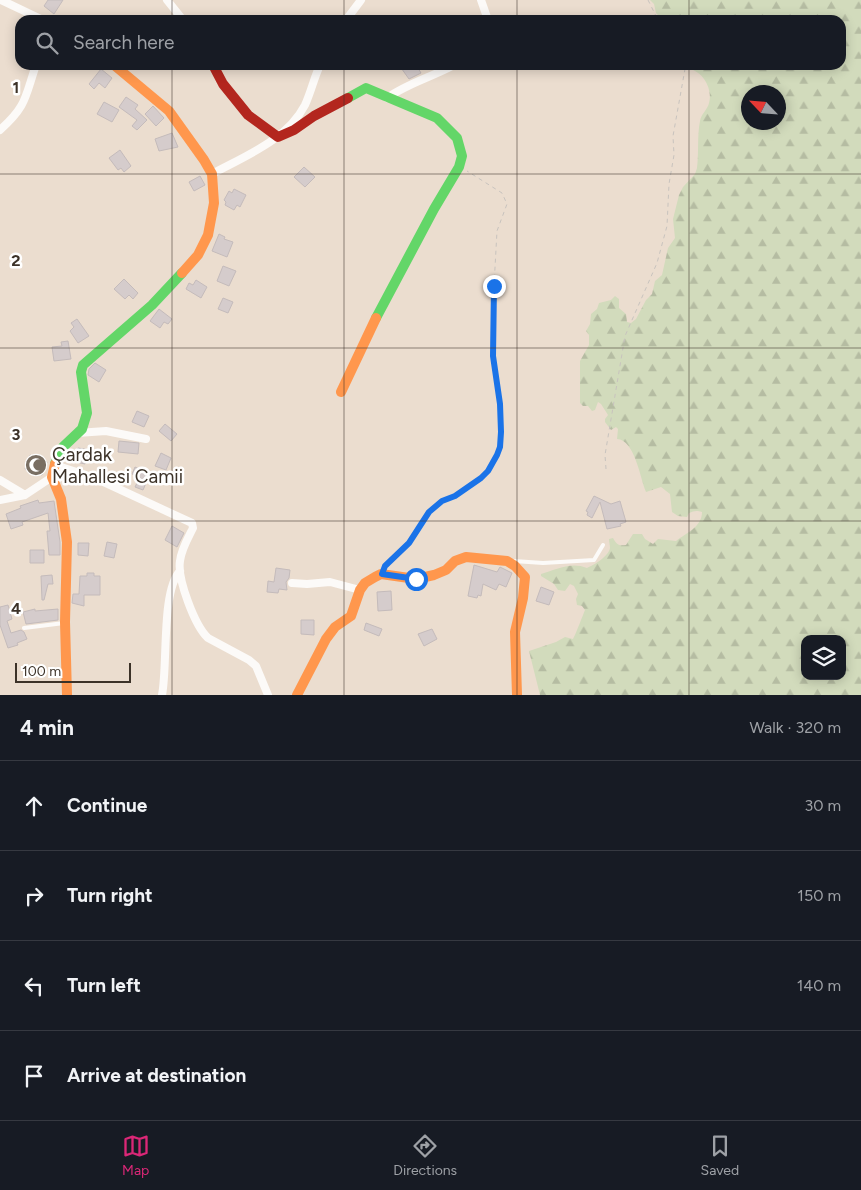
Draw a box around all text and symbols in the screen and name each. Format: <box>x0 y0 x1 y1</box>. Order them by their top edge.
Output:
search box <box>15 15 846 70</box>
icon: search <box>33 29 61 57</box>
text: Search here <box>73 31 175 54</box>
text: 1 <box>13 78 19 97</box>
north arrow <box>741 85 786 130</box>
text: 2 <box>11 251 21 270</box>
route end <box>483 275 506 298</box>
text: 3 <box>12 425 21 444</box>
place label: Çardak Mahallesi Camii <box>52 443 183 488</box>
mosque icon: Çardak Mahallesi Camii <box>24 453 48 477</box>
route start <box>405 568 428 591</box>
text: 4 <box>11 599 21 618</box>
map controls <box>801 635 846 680</box>
button: layers <box>801 635 846 680</box>
scale bar <box>15 660 131 683</box>
text: 100 m <box>22 663 61 680</box>
text: 4 min <box>20 715 74 740</box>
text: Walk · 320 m <box>749 718 841 737</box>
icon: ahead <box>20 792 48 820</box>
text: Continue <box>67 794 147 817</box>
text: 30 m <box>804 796 841 815</box>
icon: right <box>20 882 48 910</box>
text: Turn right <box>67 884 153 907</box>
text: 150 m <box>797 886 841 905</box>
icon: left <box>20 972 48 1000</box>
text: Turn left <box>67 974 141 997</box>
text: 140 m <box>797 976 841 995</box>
icon: arrive <box>20 1062 48 1090</box>
text: Arrive at destination <box>67 1064 246 1087</box>
tab: Map <box>122 1132 150 1179</box>
tab: Directions <box>393 1132 457 1179</box>
tab: Saved <box>701 1132 739 1179</box>

